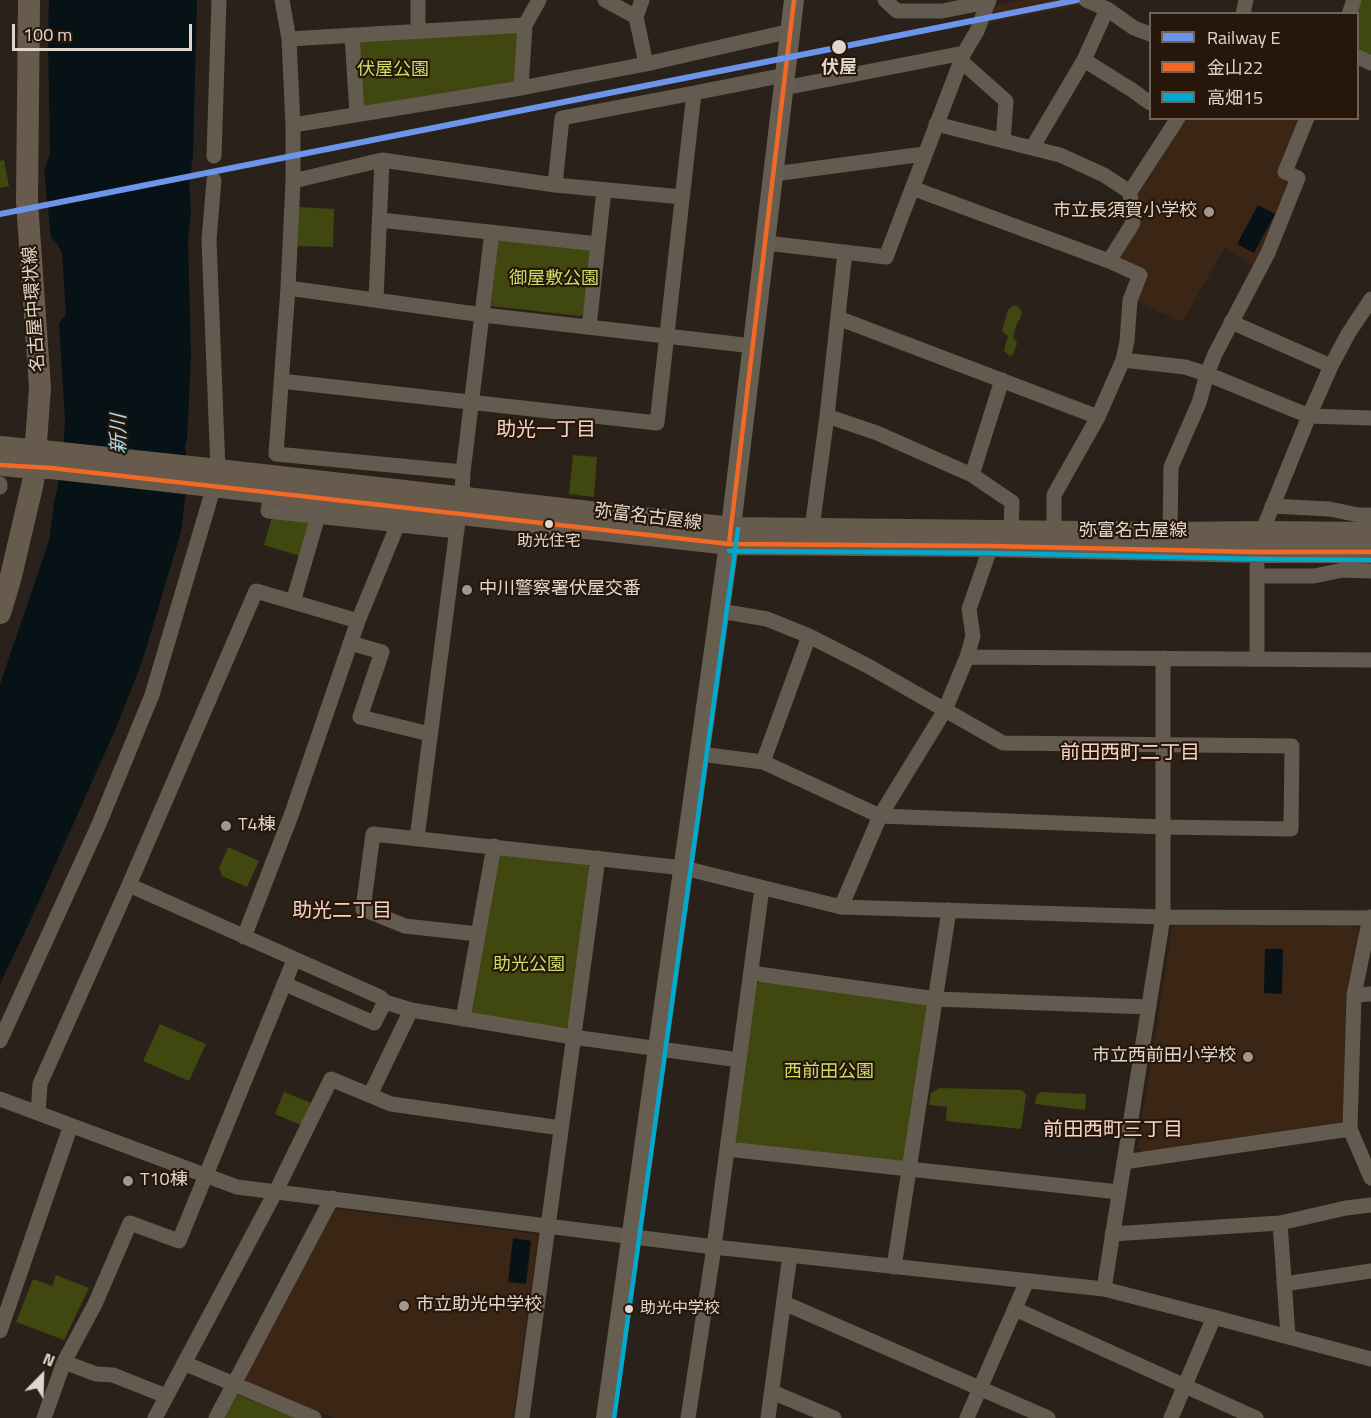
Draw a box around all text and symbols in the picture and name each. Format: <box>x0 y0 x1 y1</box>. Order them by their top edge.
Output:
scale bar <box>15 12 195 50</box>
legend <box>1149 12 1359 120</box>
text: 100 m <box>23 21 72 48</box>
text: Railway E <box>1207 24 1280 51</box>
marker: 伏屋 <box>830 38 848 56</box>
text: 金山22 <box>1207 54 1263 81</box>
place label: 伏屋 <box>821 58 857 80</box>
park label: 伏屋公園 <box>357 60 429 82</box>
text: 高畑15 <box>1207 84 1263 111</box>
place label: 市立長須賀小学校 <box>1053 201 1197 223</box>
marker: 市立長須賀小学校 <box>1202 205 1216 219</box>
street label: 名古屋中環状線 <box>20 245 50 373</box>
park label: 御屋敷公園 <box>509 269 599 291</box>
water label: 新川 <box>108 414 132 454</box>
district label: 助光一丁目 <box>496 419 596 443</box>
street label: 弥富名古屋線 <box>593 501 703 535</box>
marker: 助光住宅 <box>543 518 555 530</box>
street label: 弥富名古屋線 <box>1079 521 1187 543</box>
place label: 助光住宅 <box>517 532 581 552</box>
place label: 中川警察署伏屋交番 <box>479 579 641 601</box>
marker: 中川警察署伏屋交番 <box>460 583 474 597</box>
district label: 前田西町二丁目 <box>1060 742 1200 766</box>
place label: T4棟 <box>238 815 276 837</box>
marker: T4棟 <box>219 819 233 833</box>
district label: 助光二丁目 <box>292 900 392 924</box>
park label: 助光公園 <box>493 955 565 977</box>
place label: 市立西前田小学校 <box>1092 1046 1236 1068</box>
marker: 市立西前田小学校 <box>1241 1050 1255 1064</box>
park label: 西前田公園 <box>784 1062 874 1084</box>
district label: 前田西町三丁目 <box>1043 1119 1183 1143</box>
place label: T10棟 <box>140 1170 188 1192</box>
marker: T10棟 <box>121 1174 135 1188</box>
place label: 市立助光中学校 <box>416 1295 542 1317</box>
marker: 市立助光中学校 <box>397 1299 411 1313</box>
place label: 助光中学校 <box>640 1299 720 1319</box>
marker: 助光中学校 <box>623 1303 635 1315</box>
north arrow <box>12 1346 72 1406</box>
text: N <box>39 1346 59 1373</box>

